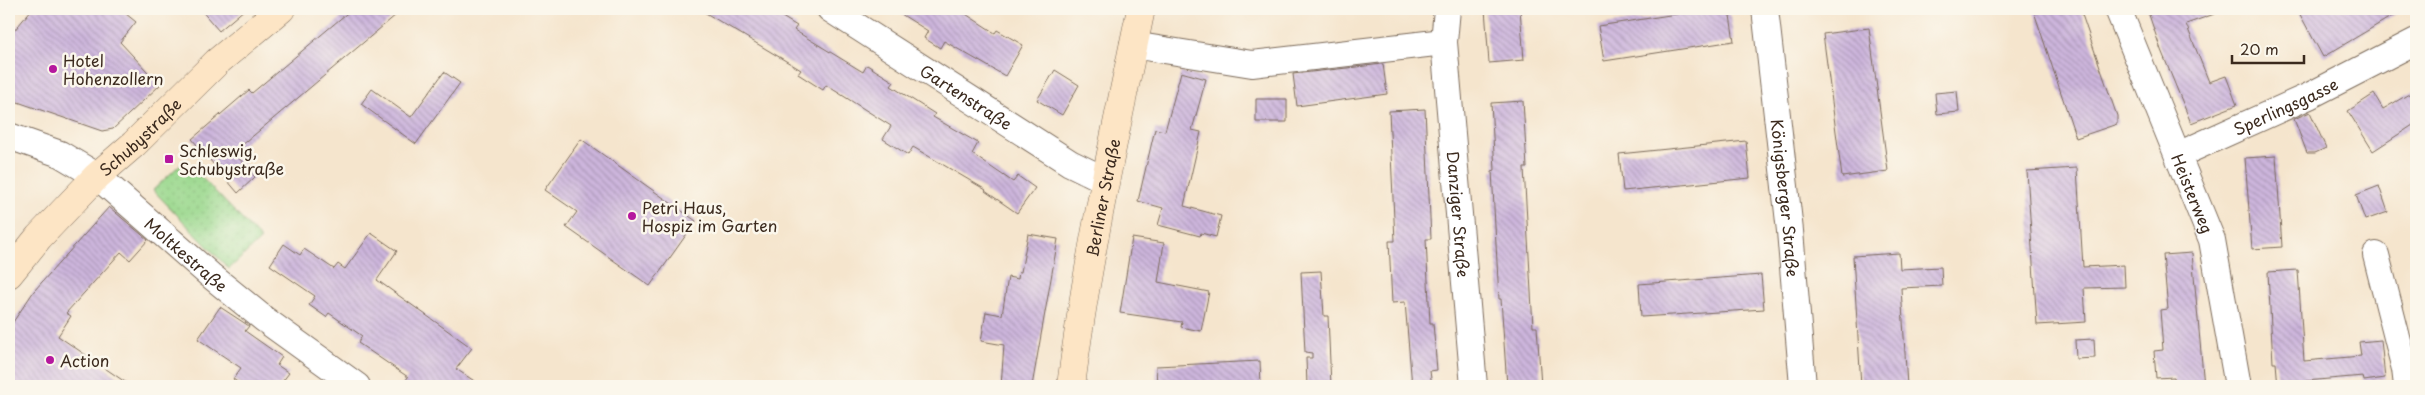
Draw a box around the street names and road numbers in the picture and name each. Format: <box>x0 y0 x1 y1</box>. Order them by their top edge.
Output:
street label: Gartenstraße <box>916 58 1017 135</box>
street label: Sperlingsgasse <box>2229 71 2342 141</box>
street label: Schubystraße <box>93 92 186 181</box>
street label: Königsberger Straße <box>1765 118 1806 278</box>
street label: Berliner Straße <box>1079 136 1126 259</box>
street label: Danziger Straße <box>1442 150 1476 278</box>
street label: Heisterweg <box>2166 150 2220 237</box>
street label: Moltkestraße <box>140 211 233 297</box>

